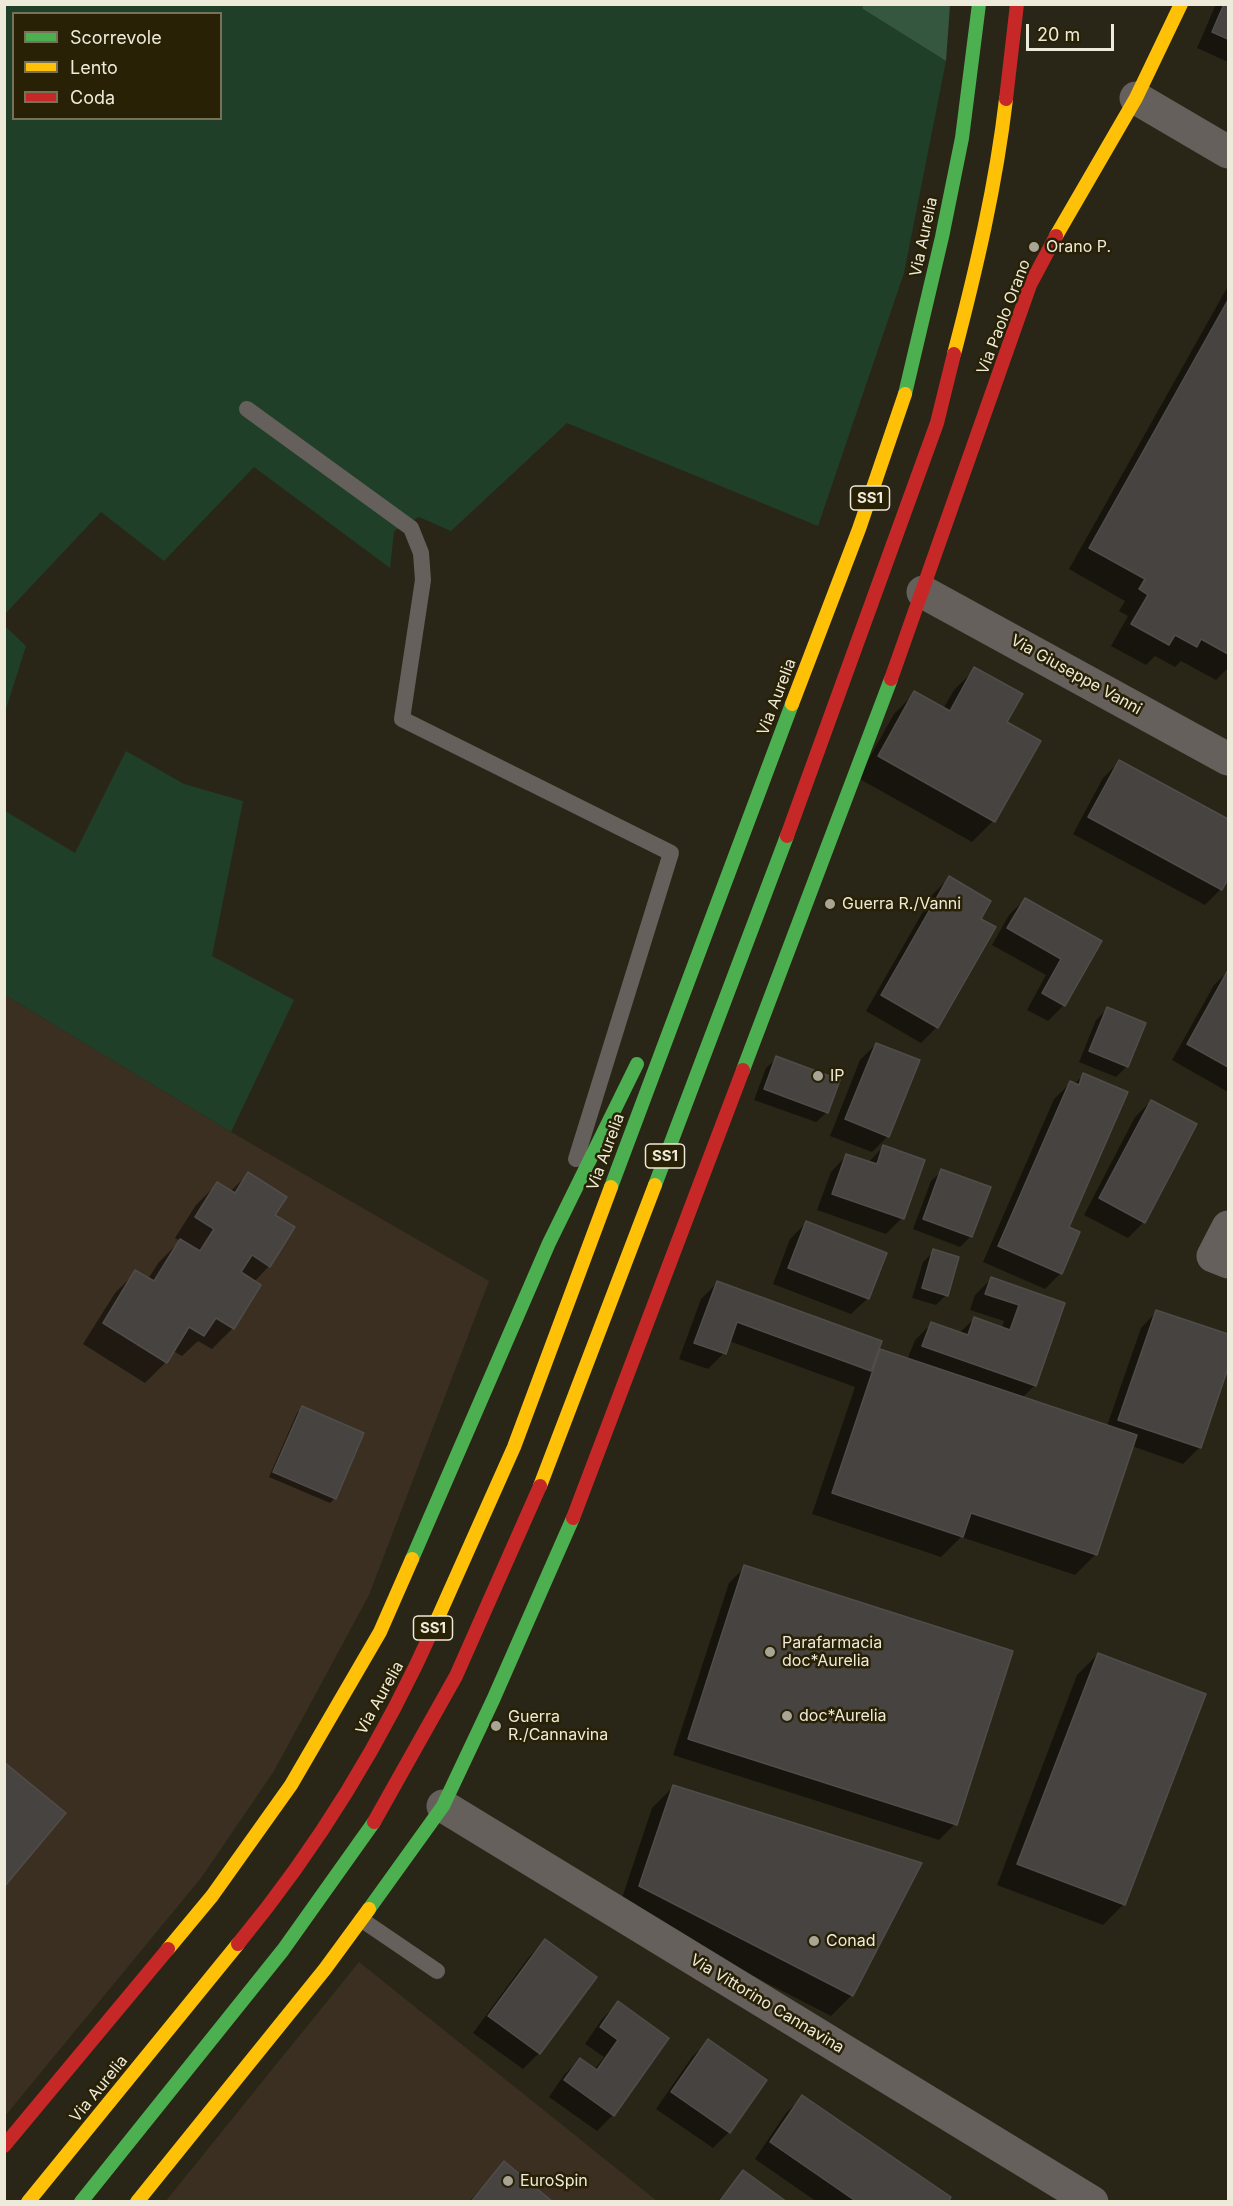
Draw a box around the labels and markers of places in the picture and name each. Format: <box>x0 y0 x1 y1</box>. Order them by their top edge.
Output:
place label: Orano P. <box>1046 237 1111 257</box>
marker: Orano P. <box>1027 240 1041 254</box>
place label: Guerra R./Vanni <box>842 894 961 914</box>
marker: Guerra R./Vanni <box>823 897 837 911</box>
place label: IP <box>830 1066 845 1086</box>
marker: IP <box>811 1069 825 1083</box>
place label: Parafarmacia doc*Aurelia <box>782 1633 882 1671</box>
marker: Parafarmacia doc*Aurelia <box>763 1645 777 1659</box>
place label: doc*Aurelia <box>799 1706 887 1726</box>
place label: Guerra R./Cannavina <box>508 1707 608 1745</box>
marker: doc*Aurelia <box>780 1709 794 1723</box>
marker: Guerra R./Cannavina <box>489 1719 503 1733</box>
place label: Conad <box>826 1931 876 1951</box>
marker: Conad <box>807 1934 821 1948</box>
place label: EuroSpin <box>520 2171 588 2191</box>
marker: EuroSpin <box>501 2174 515 2188</box>

